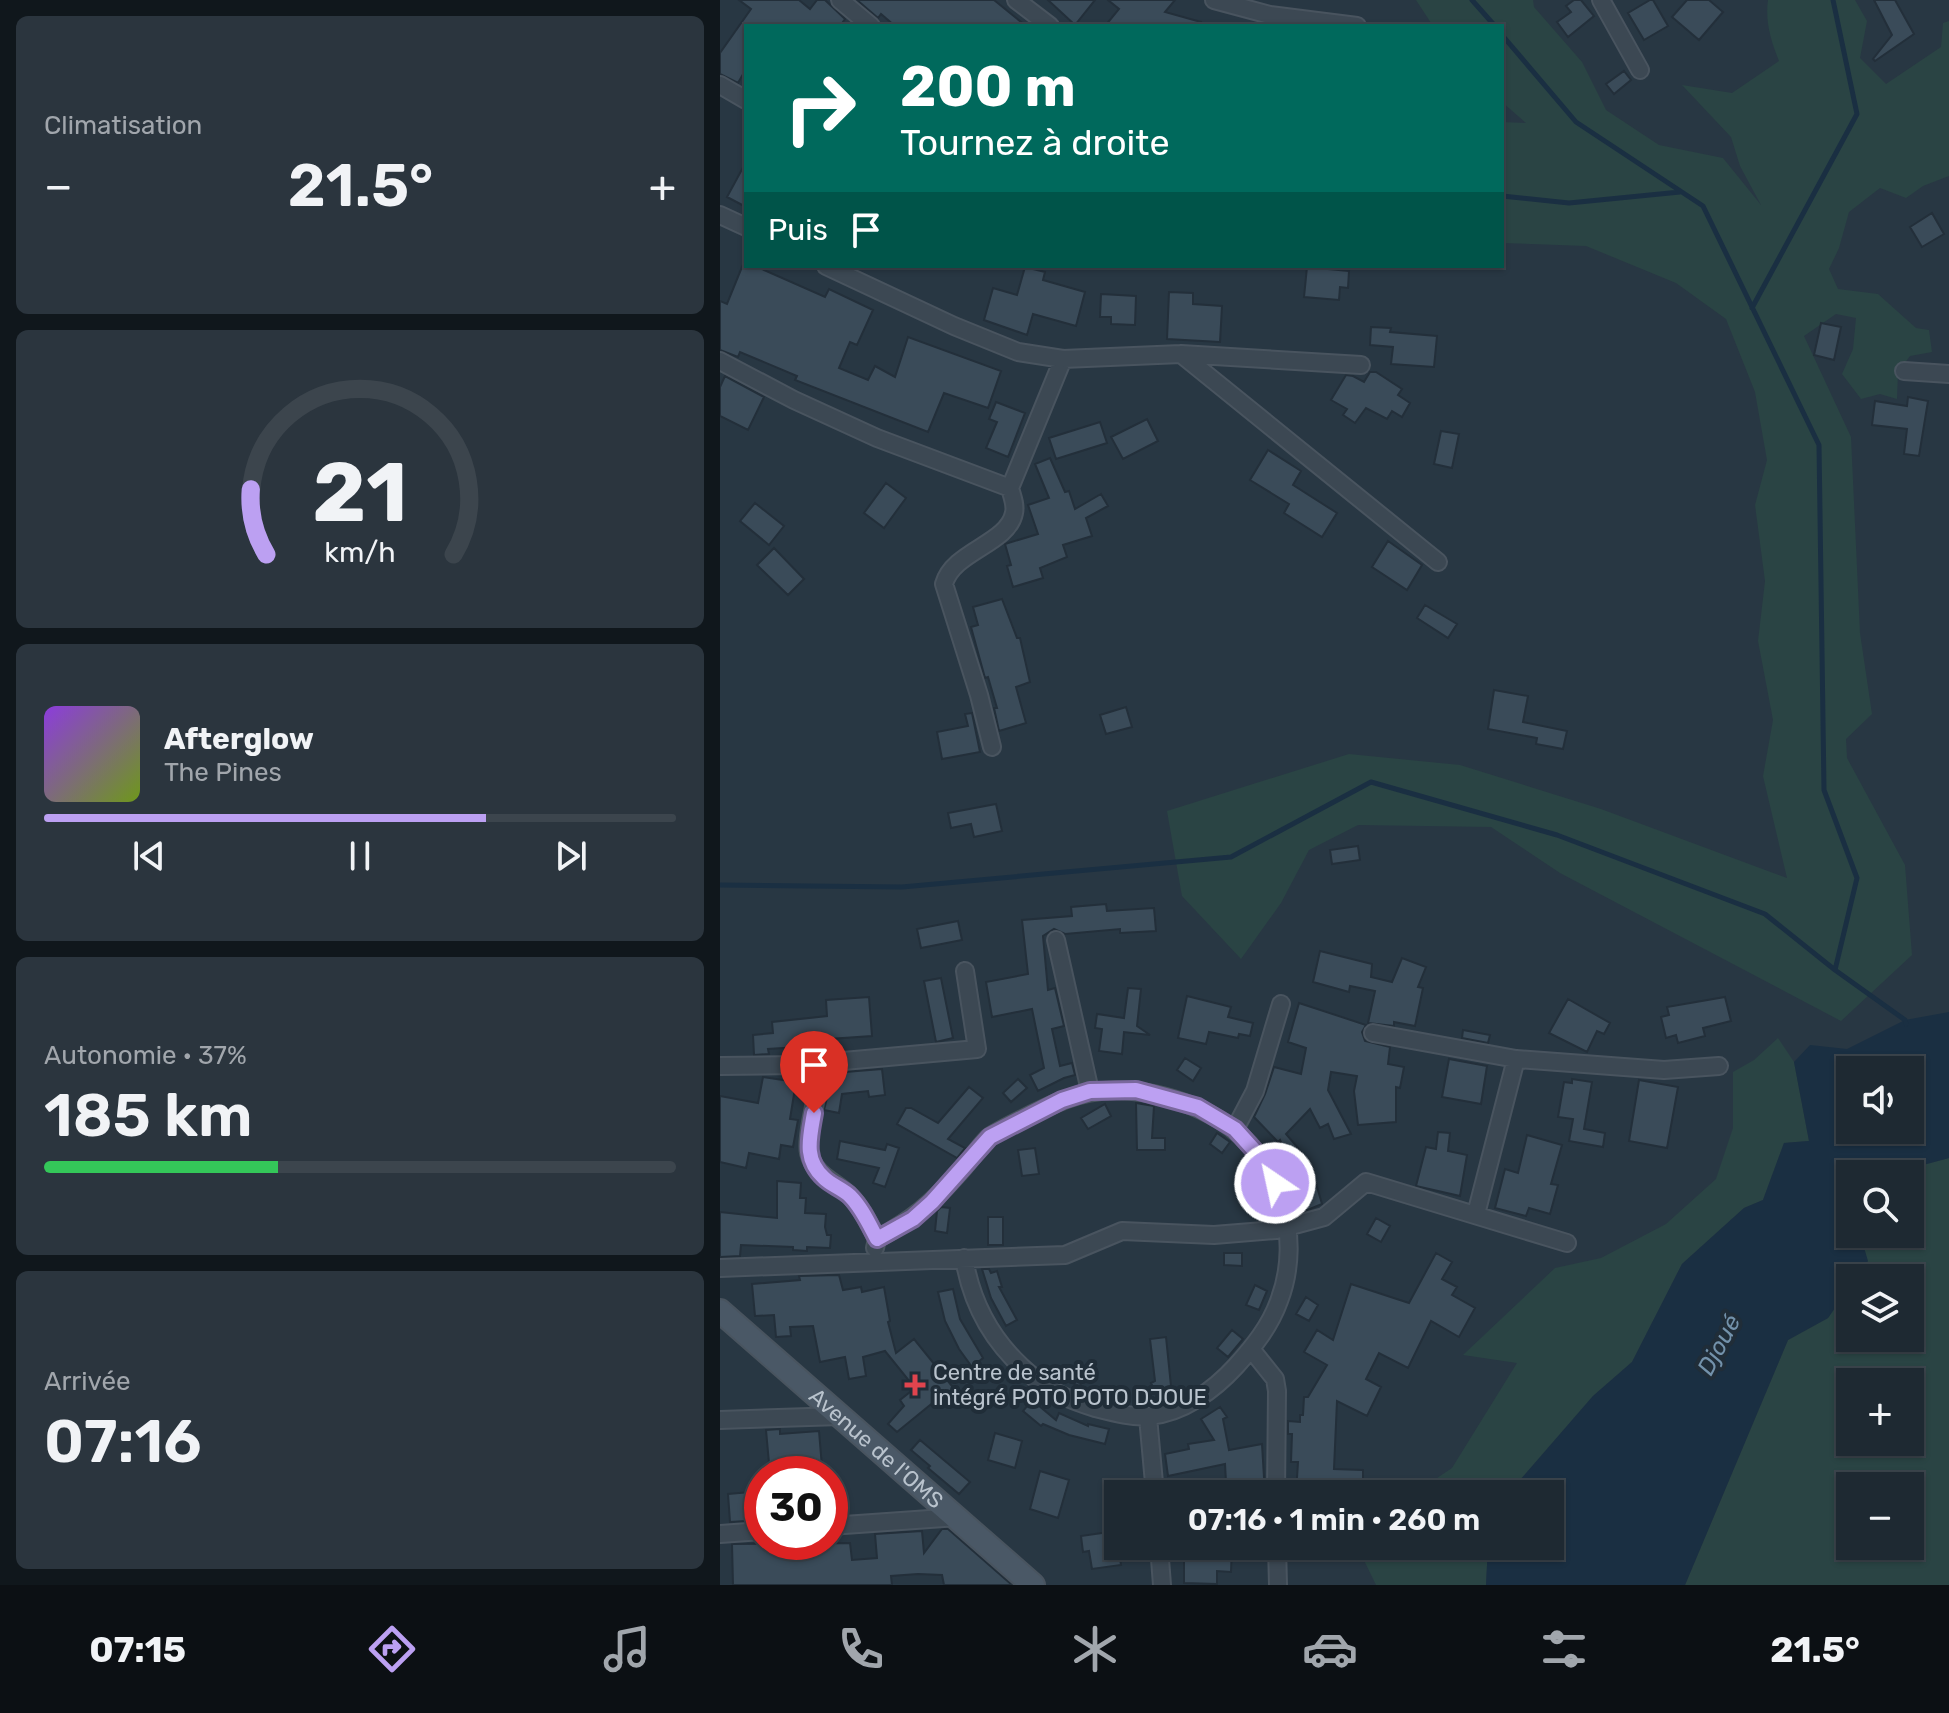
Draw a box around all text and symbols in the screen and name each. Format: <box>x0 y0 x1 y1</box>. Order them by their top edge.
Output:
text: 200 m <box>900 54 1076 120</box>
icon: right <box>768 56 872 160</box>
text: Climatisation <box>44 110 202 141</box>
text: Tournez à droite <box>900 121 1170 164</box>
text: 21.5° <box>288 150 433 221</box>
text: − <box>44 160 73 212</box>
text: + <box>649 160 676 212</box>
icon: arrive <box>844 208 888 252</box>
text: Puis <box>768 212 828 248</box>
text: 21 <box>312 442 408 541</box>
text: km/h <box>324 535 396 569</box>
text: Afterglow <box>164 721 314 757</box>
text: The Pines <box>164 757 282 788</box>
icon: previous <box>127 834 171 878</box>
icon: pause <box>338 834 382 878</box>
icon: next <box>549 834 593 878</box>
pin <box>780 1031 848 1113</box>
text: Autonomie · 37% <box>44 1040 247 1071</box>
icon: arrive <box>792 1043 836 1087</box>
map controls <box>1836 1056 1924 1560</box>
button: sound <box>1836 1056 1924 1144</box>
text: 185 km <box>44 1080 252 1151</box>
position arrow <box>1233 1141 1317 1225</box>
button: search <box>1836 1160 1924 1248</box>
button: layers <box>1836 1264 1924 1352</box>
water label: Djoué <box>1692 1310 1746 1380</box>
place label: Centre de santé intégré POTO POTO DJOUE <box>933 1359 1207 1411</box>
text: Arrivée <box>44 1366 131 1397</box>
button: + <box>1836 1368 1924 1456</box>
marker: Centre de santé intégré POTO POTO DJOUE <box>904 1374 926 1396</box>
street label: Avenue de l'OMS <box>804 1382 949 1514</box>
text: 07:16 <box>44 1406 202 1477</box>
speed limit sign: 30 <box>744 1456 848 1560</box>
button: − <box>1836 1472 1924 1560</box>
text: 07:16 · 1 min · 260 m <box>1188 1502 1480 1538</box>
icon: directions <box>364 1621 420 1677</box>
icon: music <box>599 1621 655 1677</box>
icon: phone <box>833 1621 889 1677</box>
icon: climate <box>1067 1621 1123 1677</box>
icon: car <box>1302 1621 1358 1677</box>
icon: filters <box>1536 1621 1592 1677</box>
text: 07:15 <box>89 1628 186 1671</box>
text: 21.5° <box>1770 1628 1860 1671</box>

